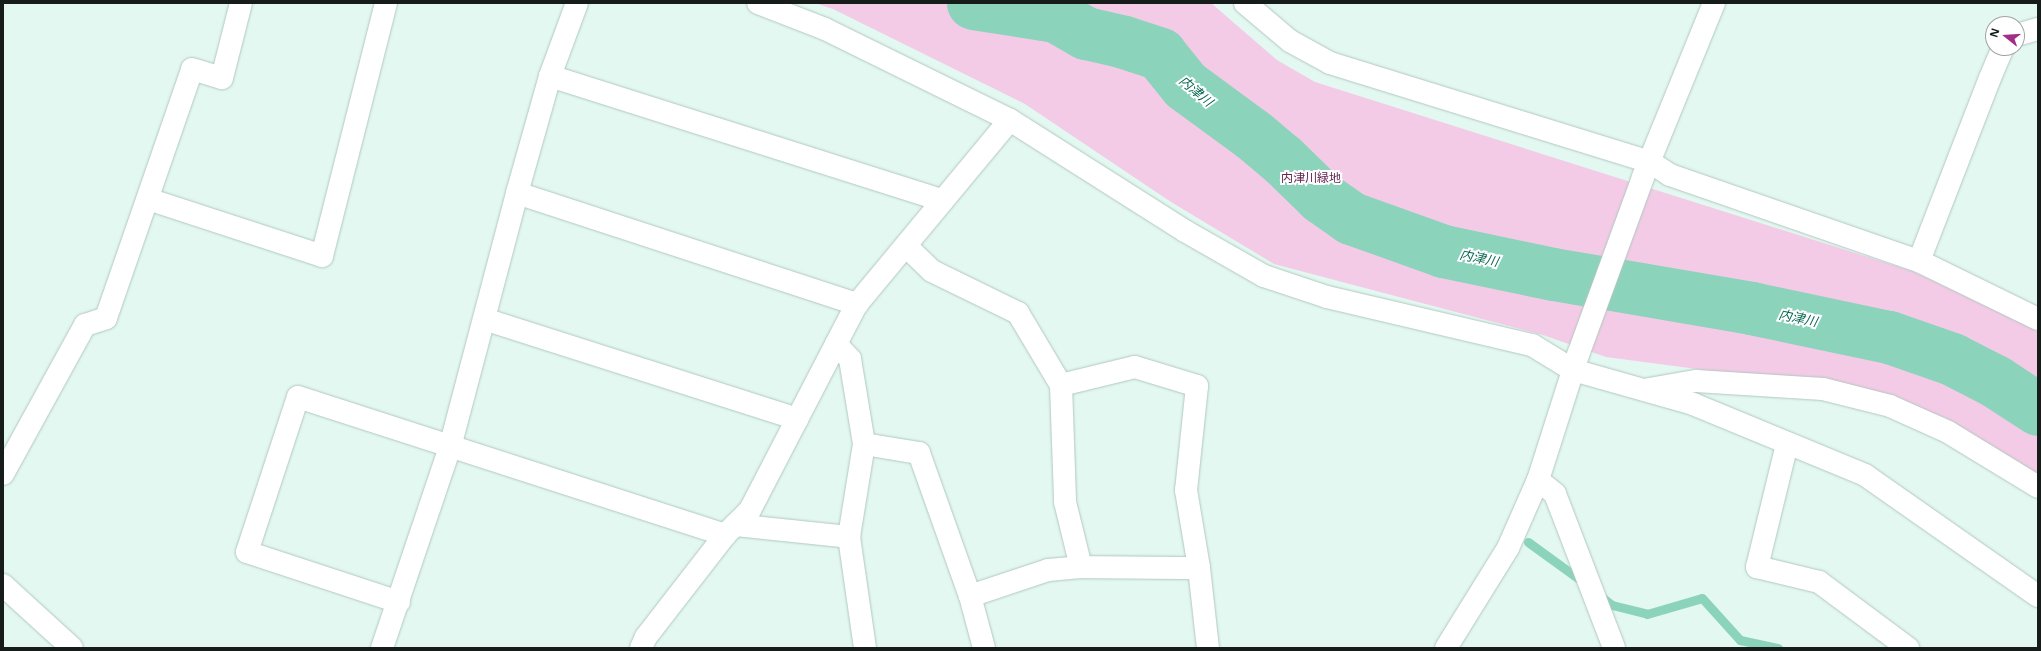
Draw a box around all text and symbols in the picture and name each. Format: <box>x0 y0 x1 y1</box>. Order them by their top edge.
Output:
north arrow <box>1985 16 2025 56</box>
text: N <box>1986 26 2002 39</box>
water label: 内津川 <box>1176 72 1216 110</box>
park label: 内津川緑地 <box>1281 171 1341 185</box>
water label: 内津川 <box>1458 246 1500 270</box>
water label: 内津川 <box>1777 306 1819 330</box>

